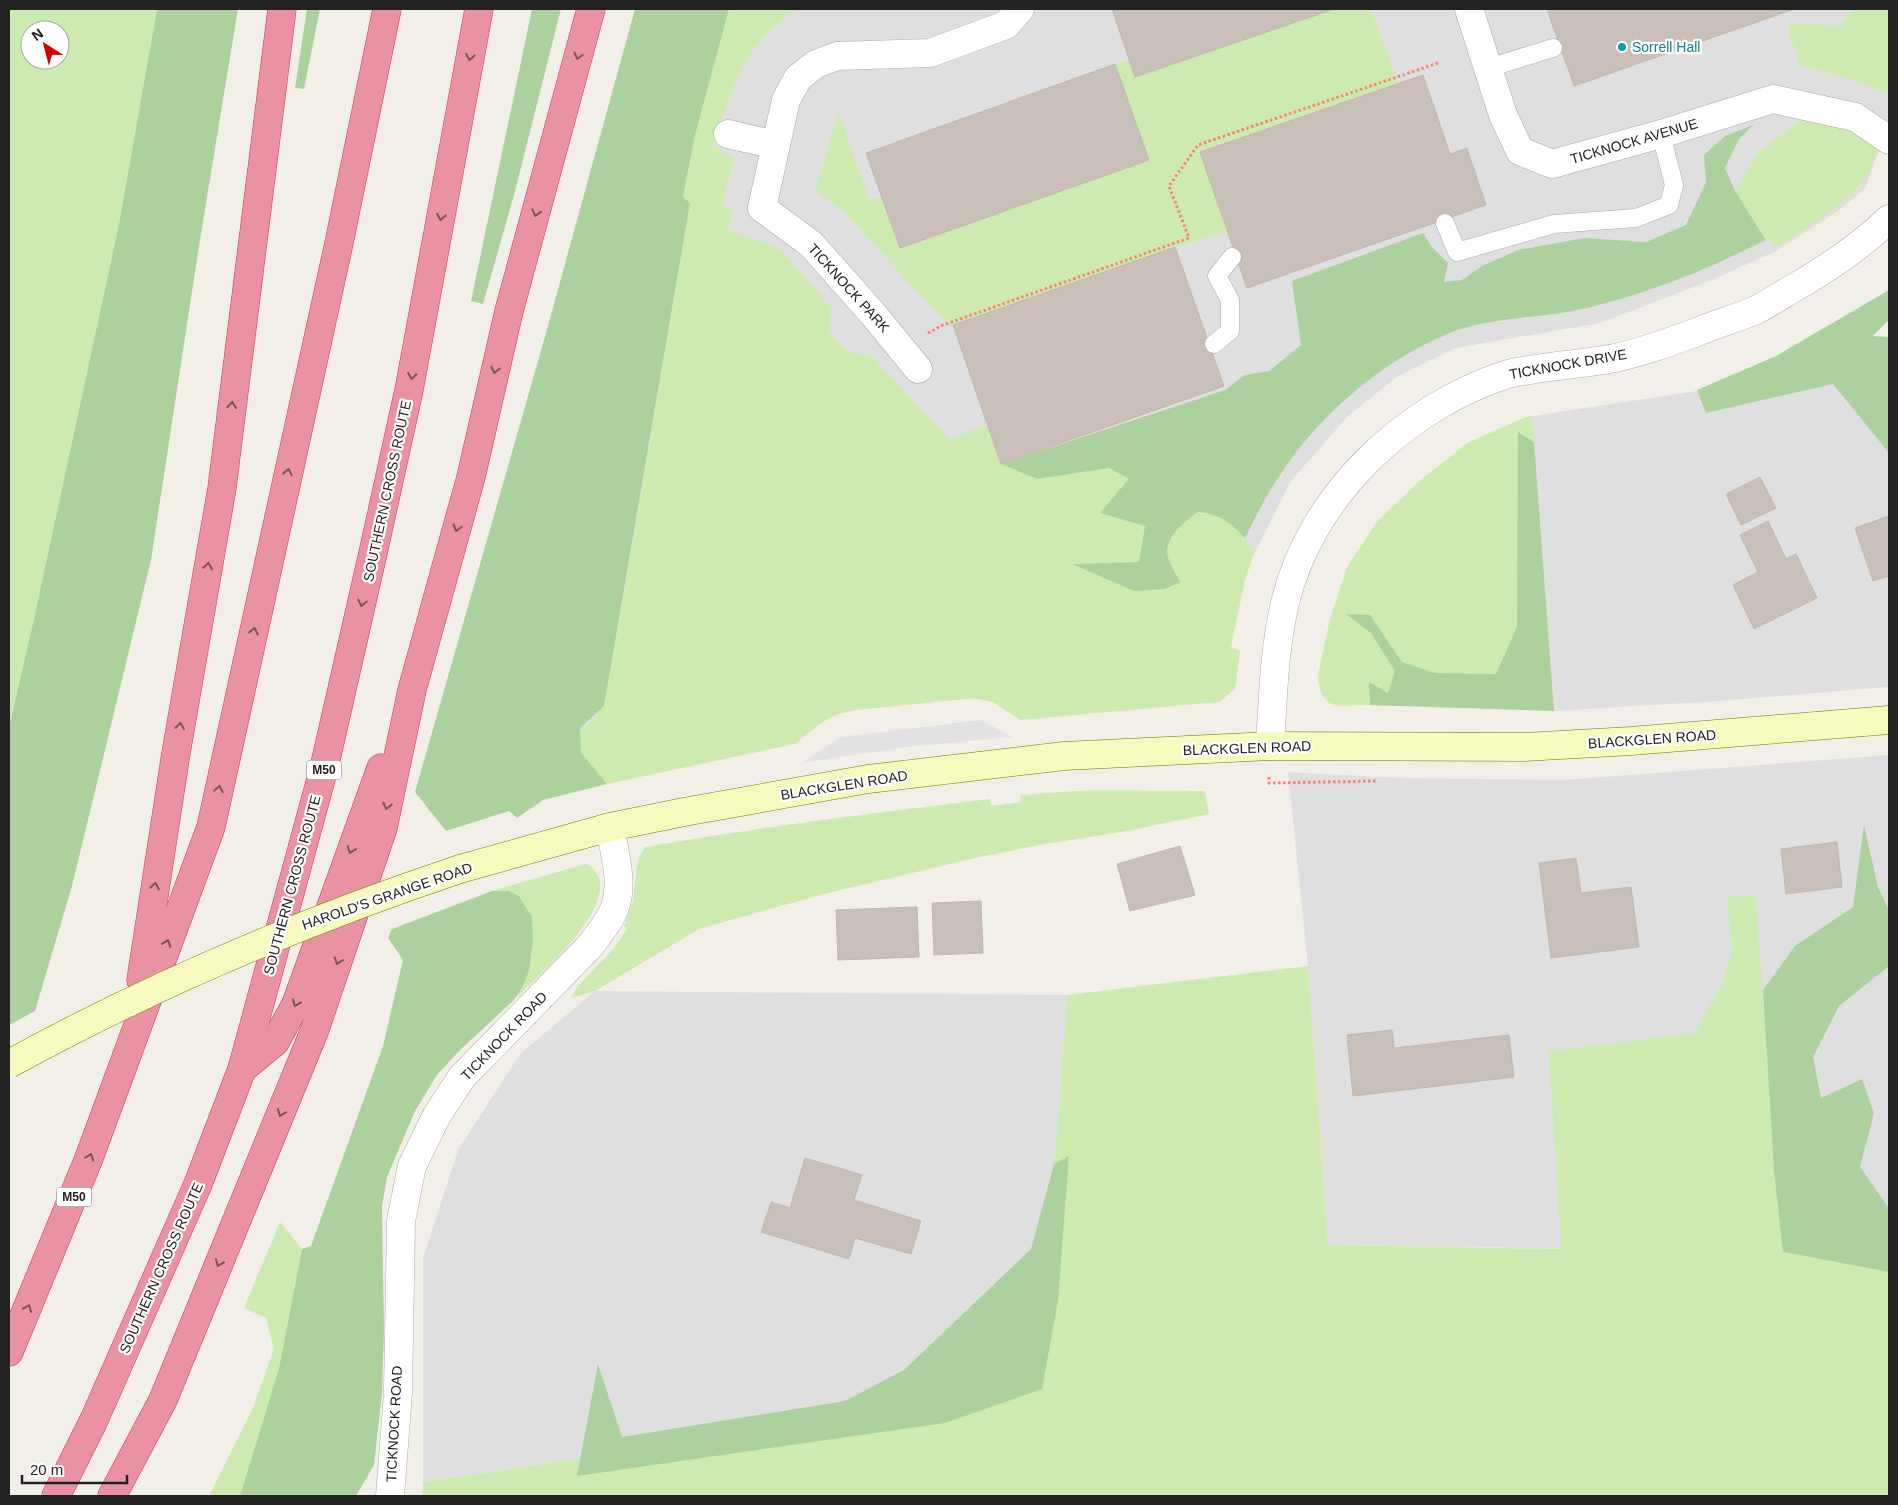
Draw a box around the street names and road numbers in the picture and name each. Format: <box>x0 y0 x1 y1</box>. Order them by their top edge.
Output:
street label: TICKNOCK AVENUE <box>1568 115 1700 167</box>
street label: TICKNOCK PARK <box>805 241 893 336</box>
street label: TICKNOCK DRIVE <box>1508 346 1628 382</box>
street label: SOUTHERN CROSS ROUTE <box>360 399 414 583</box>
street label: BLACKGLEN ROAD <box>1587 727 1717 751</box>
street label: BLACKGLEN ROAD <box>1183 738 1311 758</box>
road number: M50 <box>306 760 342 780</box>
street label: BLACKGLEN ROAD <box>779 767 909 803</box>
street label: SOUTHERN CROSS ROUTE <box>260 794 324 976</box>
street label: HAROLD'S GRANGE ROAD <box>300 859 474 933</box>
street label: TICKNOCK ROAD <box>458 988 550 1084</box>
street label: SOUTHERN CROSS ROUTE <box>116 1180 206 1356</box>
road number: M50 <box>56 1188 92 1206</box>
street label: TICKNOCK ROAD <box>383 1365 405 1483</box>

